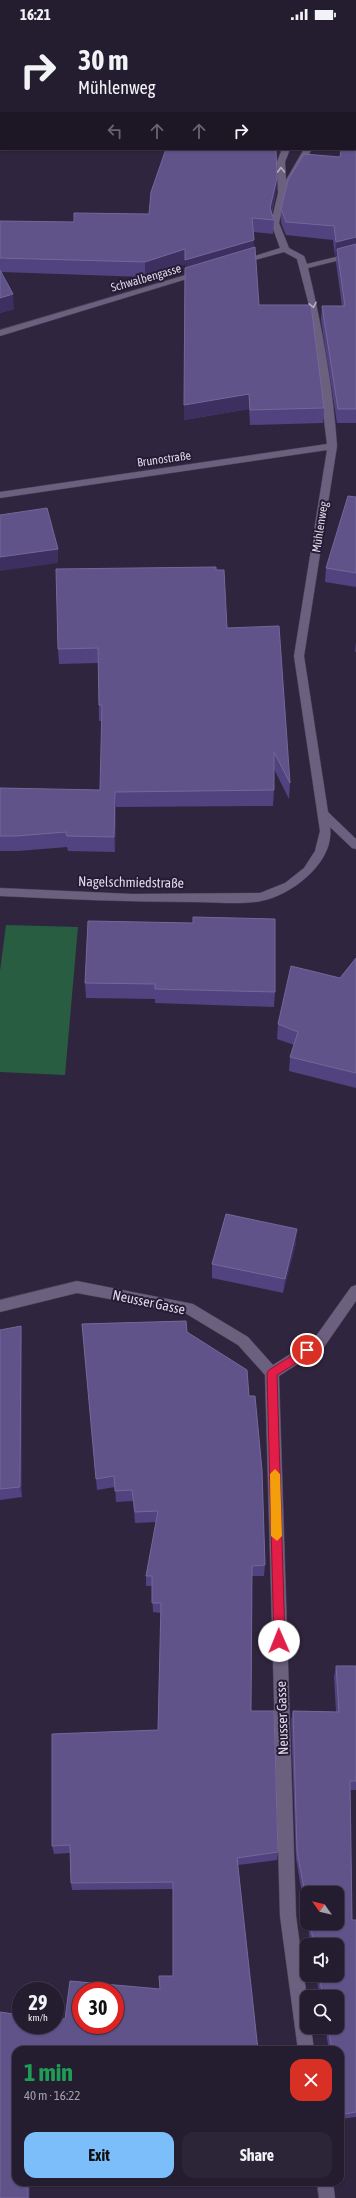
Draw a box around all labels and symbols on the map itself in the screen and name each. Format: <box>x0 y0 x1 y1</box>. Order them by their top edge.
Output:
one-way arrow <box>277 167 285 173</box>
street label: Schwalbengasse <box>109 261 183 295</box>
one-way arrow <box>308 302 316 308</box>
street label: Brunostraße <box>136 448 192 470</box>
street label: Mühlenweg <box>309 500 331 554</box>
street label: Nagelschmiedstraße <box>78 873 184 891</box>
street label: Neusser Gasse <box>111 1286 187 1318</box>
pin <box>290 1333 324 1367</box>
position arrow <box>258 1620 300 1662</box>
street label: Neusser Gasse <box>273 1681 291 1755</box>
north arrow <box>300 1886 344 1930</box>
speed limit sign: 30 <box>72 1982 124 2034</box>

